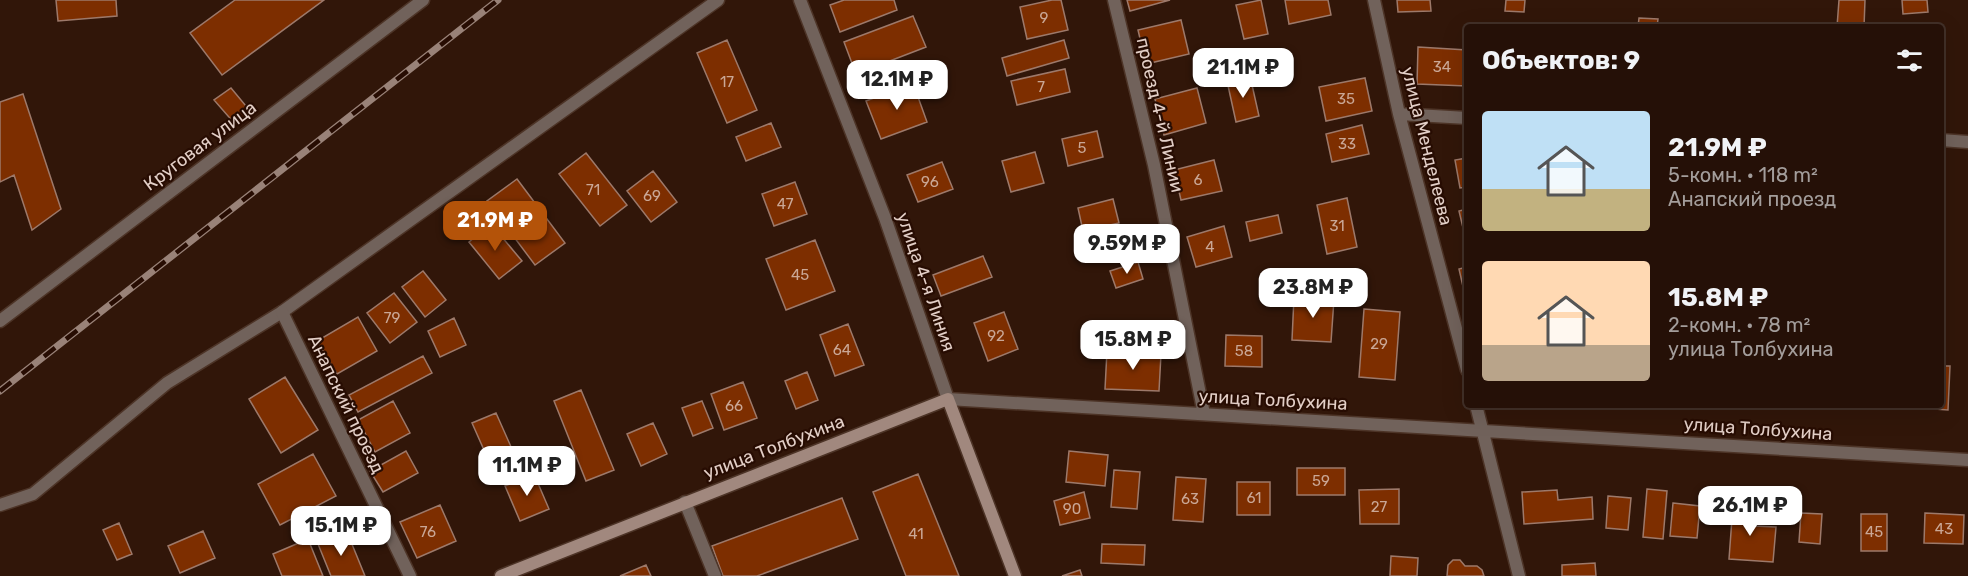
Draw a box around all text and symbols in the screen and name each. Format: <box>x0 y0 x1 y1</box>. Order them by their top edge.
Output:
house number: 9 <box>1040 9 1049 27</box>
street label: проезд 4-й Линии <box>1132 36 1188 194</box>
icon: filters <box>1893 44 1926 77</box>
text: Объектов: 9 <box>1482 45 1640 76</box>
pin: 21.1M ₽ <box>1188 48 1298 99</box>
text: 21.1M ₽ <box>1207 55 1279 79</box>
house number: 34 <box>1433 58 1451 76</box>
pin: 12.1M ₽ <box>842 60 952 111</box>
street label: улица Менделеева <box>1397 64 1457 228</box>
text: 12.1M ₽ <box>861 67 933 91</box>
house number: 17 <box>720 73 734 91</box>
house number: 7 <box>1037 78 1045 96</box>
house number: 35 <box>1337 90 1355 108</box>
street label: Круговая улица <box>139 96 261 196</box>
text: 21.9M ₽ <box>1668 132 1767 163</box>
house number: 33 <box>1338 135 1356 153</box>
icon: home <box>1530 135 1602 207</box>
house number: 5 <box>1078 139 1087 157</box>
text: 5-комн. · 118 m² <box>1668 163 1818 187</box>
house number: 6 <box>1193 171 1203 189</box>
house number: 96 <box>921 173 939 191</box>
house number: 71 <box>586 181 600 199</box>
house number: 69 <box>643 187 661 205</box>
text: Анапский проезд <box>1668 187 1836 211</box>
house number: 47 <box>777 195 794 213</box>
pin: 21.9M ₽ <box>440 201 550 252</box>
text: 21.9M ₽ <box>457 208 533 232</box>
street label: улица 4-я Линия <box>892 210 960 354</box>
house number: 31 <box>1329 217 1345 235</box>
pin: 9.59M ₽ <box>1072 224 1182 275</box>
text: 9.59M ₽ <box>1088 231 1166 255</box>
house number: 4 <box>1205 238 1215 256</box>
house number: 45 <box>791 266 809 284</box>
pin: 23.8M ₽ <box>1258 268 1368 319</box>
text: 23.8M ₽ <box>1273 275 1353 299</box>
text: 15.8M ₽ <box>1668 282 1768 313</box>
icon: home <box>1530 285 1602 357</box>
house number: 79 <box>384 309 400 327</box>
text: 2-комн. · 78 m² <box>1668 313 1810 337</box>
pin: 15.8M ₽ <box>1078 320 1188 371</box>
house number: 92 <box>987 327 1005 345</box>
text: 15.8M ₽ <box>1094 327 1172 351</box>
street label: Анапский проезд <box>303 331 389 477</box>
house number: 29 <box>1370 335 1388 353</box>
text: улица Толбухина <box>1668 337 1834 361</box>
house number: 64 <box>833 341 851 359</box>
house number: 58 <box>1235 342 1253 360</box>
street label: улица Толбухина <box>1198 385 1348 415</box>
house number: 66 <box>725 397 743 415</box>
street label: улица Толбухина <box>700 410 848 484</box>
street label: улица Толбухина <box>1683 413 1833 445</box>
pin: 11.1M ₽ <box>472 446 582 497</box>
text: 11.1M ₽ <box>492 453 562 477</box>
house number: 59 <box>1312 472 1330 490</box>
pin: 26.1M ₽ <box>1695 486 1805 537</box>
house number: 61 <box>1246 489 1262 507</box>
house number: 63 <box>1181 490 1199 508</box>
text: 26.1M ₽ <box>1712 493 1788 517</box>
house number: 27 <box>1371 498 1388 516</box>
house number: 90 <box>1063 500 1081 518</box>
pin: 15.1M ₽ <box>286 506 396 557</box>
text: 15.1M ₽ <box>305 513 377 537</box>
house number: 43 <box>1935 520 1953 538</box>
house number: 76 <box>420 523 436 541</box>
house number: 45 <box>1865 523 1883 541</box>
house number: 41 <box>908 525 924 543</box>

